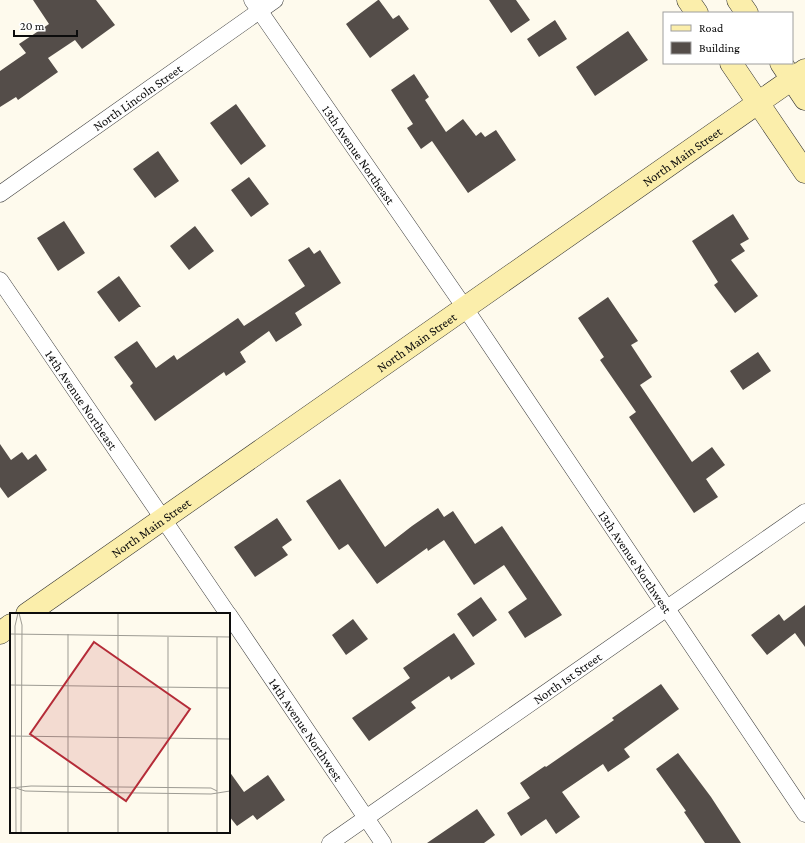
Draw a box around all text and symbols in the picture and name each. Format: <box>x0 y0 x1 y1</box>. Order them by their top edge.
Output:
scale bar <box>14 12 77 38</box>
legend <box>663 12 793 64</box>
text: 20 m <box>20 19 45 33</box>
text: Road <box>699 21 724 35</box>
text: Building <box>699 41 740 55</box>
street label: North Lincoln Street <box>90 60 185 134</box>
street label: 13th Avenue Northeast <box>319 102 399 208</box>
street label: North Main Street <box>639 123 725 189</box>
street label: North Main Street <box>374 308 459 375</box>
street label: 14th Avenue Northeast <box>42 347 121 453</box>
street label: North Main Street <box>108 494 194 560</box>
street label: 13th Avenue Northwest <box>596 507 676 616</box>
inset map <box>10 613 230 833</box>
street label: North 1st Street <box>530 648 605 707</box>
street label: 14th Avenue Northwest <box>266 675 347 784</box>

